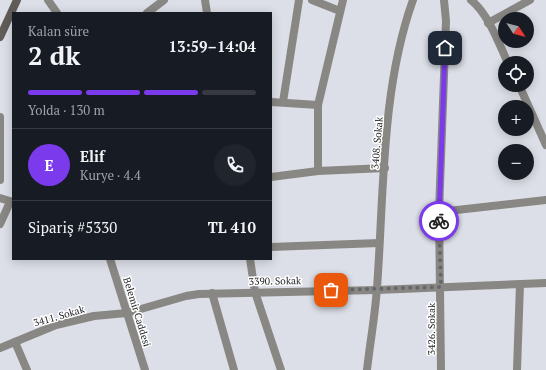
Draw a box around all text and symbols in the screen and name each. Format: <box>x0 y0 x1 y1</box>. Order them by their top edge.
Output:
north arrow <box>498 12 534 48</box>
map controls <box>498 12 534 180</box>
text: Kalan süre <box>28 22 89 40</box>
pin <box>428 31 462 65</box>
text: 13:59–14:04 <box>169 36 256 56</box>
icon: home <box>434 37 456 59</box>
text: 2 dk <box>28 38 80 72</box>
button: locate <box>498 56 534 92</box>
button: + <box>498 100 534 136</box>
text: Yolda · 130 m <box>28 101 105 119</box>
street label: 3408. Sokak <box>368 115 386 170</box>
button: phone <box>214 144 256 186</box>
button: − <box>498 144 534 180</box>
text: Elif <box>80 146 105 166</box>
text: E <box>44 155 54 175</box>
text: Kurye · 4.4 <box>80 166 141 184</box>
courier <box>419 201 459 241</box>
icon: bike <box>428 210 450 232</box>
text: Sipariş #5330 <box>28 217 117 237</box>
text: TL 410 <box>208 217 256 237</box>
pin <box>314 273 348 307</box>
street label: 3390. Sokak <box>249 274 302 288</box>
street label: Belemir Caddesi <box>120 276 154 348</box>
icon: bag <box>320 279 342 301</box>
street label: 3411. Sokak <box>32 302 87 329</box>
street label: 3426. Sokak <box>425 302 438 355</box>

